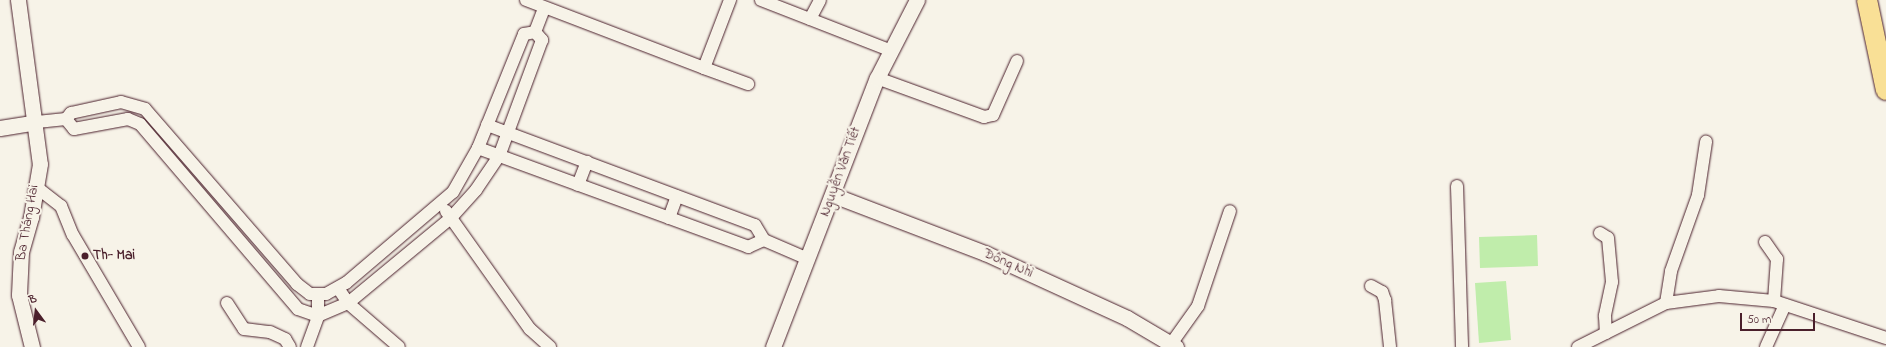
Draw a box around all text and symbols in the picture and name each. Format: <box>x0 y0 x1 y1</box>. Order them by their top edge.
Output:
street label: Nguyễn Văn Tiết <box>817 125 865 219</box>
street label: Ba Tháng Hai <box>13 184 43 262</box>
street label: Đông Nhì <box>980 246 1036 282</box>
place label: Th- Mai <box>93 248 135 264</box>
marker: Th- Mai <box>80 251 90 261</box>
north arrow <box>16 291 56 331</box>
text: B <box>27 291 39 308</box>
scale bar <box>1742 305 1817 331</box>
text: 50 m <box>1747 311 1771 329</box>

